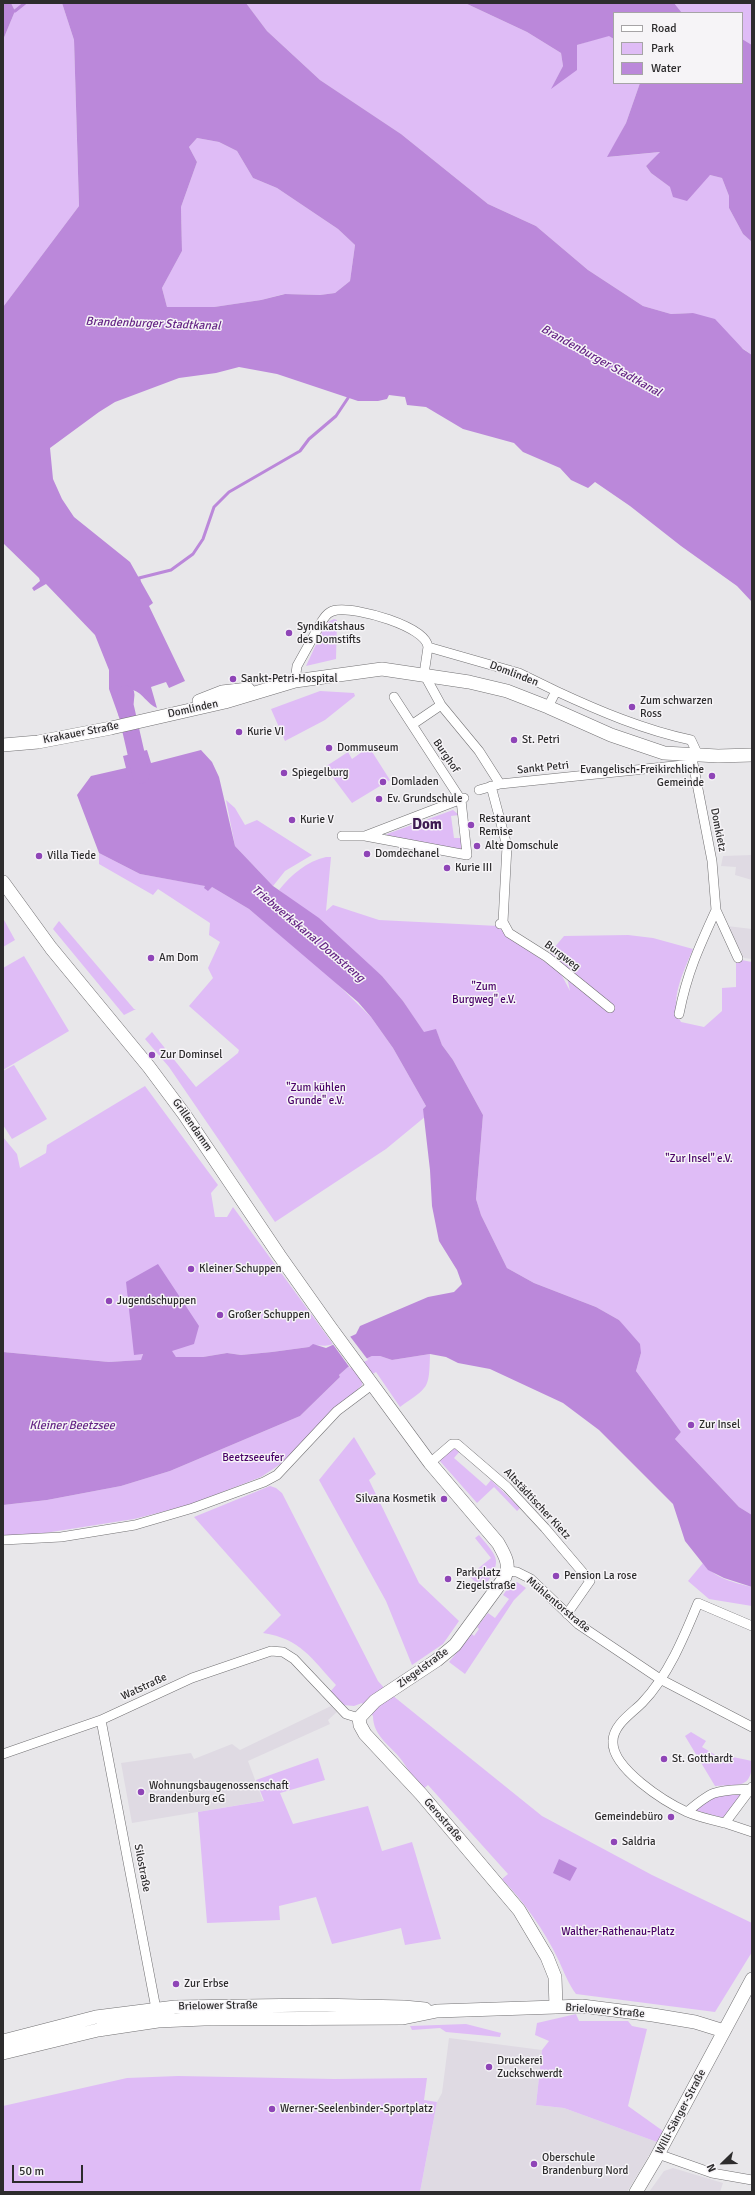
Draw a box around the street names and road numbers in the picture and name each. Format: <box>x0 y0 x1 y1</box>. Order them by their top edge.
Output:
street label: Domlinden <box>488 659 540 689</box>
street label: Domlinden <box>167 697 219 721</box>
street label: Krakauer Straße <box>42 719 120 747</box>
street label: Burghof <box>430 737 462 775</box>
street label: Sankt Petri <box>516 759 570 777</box>
street label: Domkietz <box>707 807 729 853</box>
street label: Burgweg <box>541 938 583 974</box>
street label: Grillendamm <box>169 1096 215 1154</box>
street label: Altstädtischer Kietz <box>501 1466 573 1542</box>
street label: Mühlentorstraße <box>523 1574 593 1636</box>
street label: Ziegelstraße <box>395 1645 451 1691</box>
street label: Watstraße <box>119 1671 169 1703</box>
street label: Gerostraße <box>421 1796 465 1844</box>
street label: Silostraße <box>131 1843 153 1893</box>
street label: Brielower Straße <box>178 1999 258 2013</box>
street label: Brielower Straße <box>565 2001 645 2021</box>
street label: Willi-Sänger-Straße <box>653 2067 709 2157</box>

